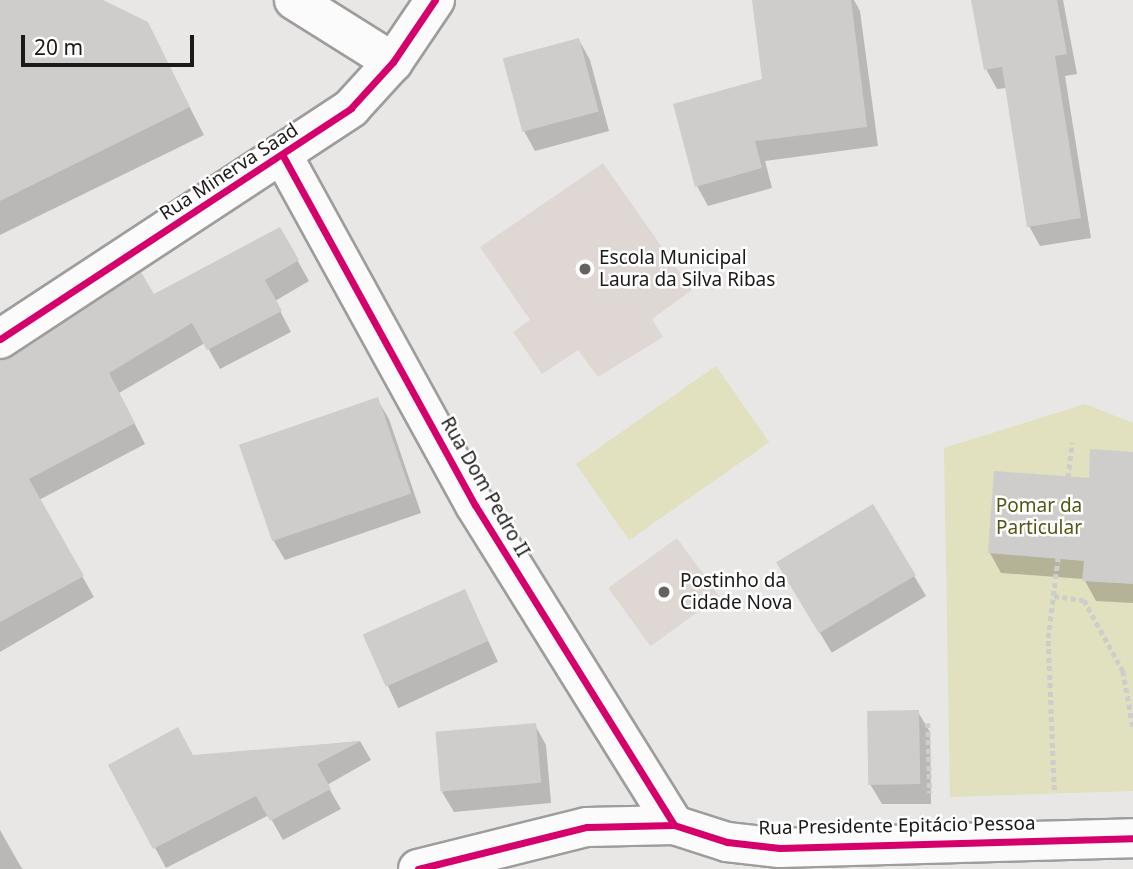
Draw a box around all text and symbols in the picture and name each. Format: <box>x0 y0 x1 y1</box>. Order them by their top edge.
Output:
scale bar <box>24 21 198 65</box>
text: 20 m <box>34 33 83 61</box>
street label: Rua Minerva Saad <box>156 119 302 225</box>
place label: Escola Municipal Laura da Silva Ribas <box>599 247 775 291</box>
marker: Escola Municipal Laura da Silva Ribas <box>577 261 593 277</box>
street label: Rua Dom Pedro II <box>436 413 534 561</box>
park label: Pomar da Particular <box>996 495 1082 539</box>
place label: Postinho da Cidade Nova <box>680 570 792 614</box>
marker: Postinho da Cidade Nova <box>654 582 674 602</box>
street label: Rua Presidente Epitácio Pessoa <box>758 812 1036 840</box>

